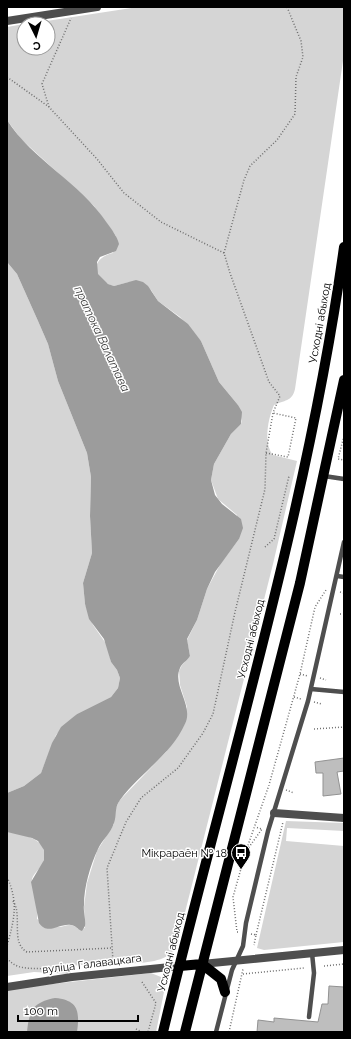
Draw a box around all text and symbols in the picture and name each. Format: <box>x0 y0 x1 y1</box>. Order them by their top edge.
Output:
north arrow <box>16 16 56 56</box>
text: С <box>32 39 41 52</box>
street label: Усходні абыход <box>307 281 334 364</box>
water label: пратока Валатава <box>71 284 133 394</box>
street label: Усходні абыход <box>235 597 267 680</box>
bus stop icon: Мікрараён № 18 <box>230 842 252 870</box>
place label: Мікрараён № 18 <box>141 847 227 860</box>
street label: Усходні абыход <box>155 910 187 993</box>
street label: вуліца Галавацкага <box>42 951 142 977</box>
scale bar <box>18 997 138 1023</box>
text: 100 m <box>24 1004 58 1018</box>

